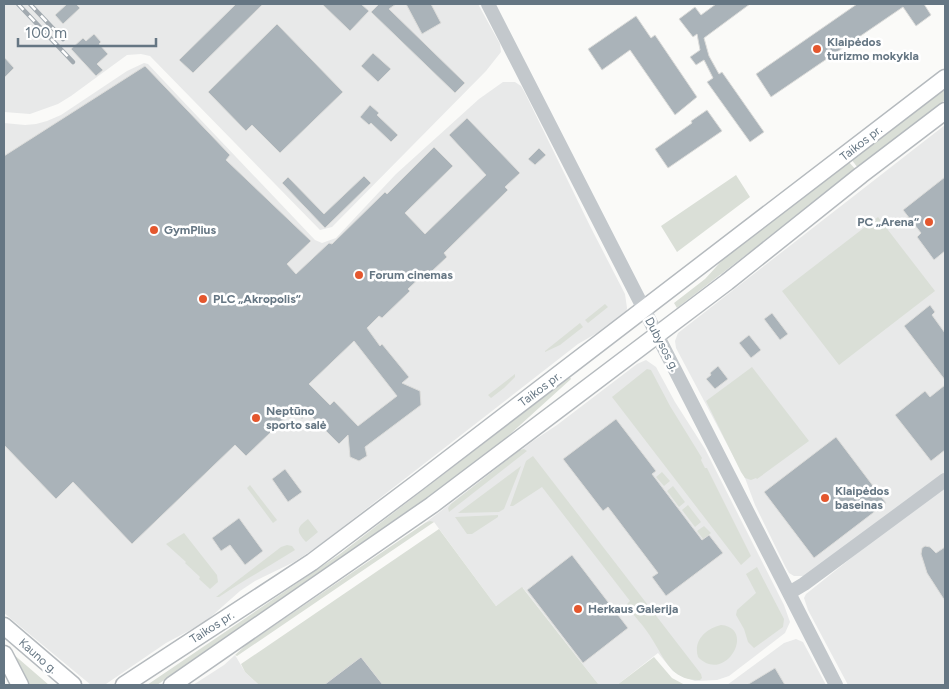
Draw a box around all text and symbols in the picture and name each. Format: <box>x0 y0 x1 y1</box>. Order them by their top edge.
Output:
scale bar <box>18 15 155 47</box>
text: 100 m <box>25 24 67 42</box>
place label: Klaipėdos turizmo mokykla <box>827 35 919 63</box>
marker: Klaipėdos turizmo mokykla <box>811 43 823 55</box>
street label: Taikos pr. <box>837 122 885 164</box>
place label: PC „Arena“ <box>857 215 919 229</box>
marker: PC „Arena“ <box>923 216 935 228</box>
place label: GymPlius <box>164 223 216 237</box>
marker: GymPlius <box>148 224 160 236</box>
place label: Forum cinemas <box>369 268 453 282</box>
marker: Forum cinemas <box>353 269 365 281</box>
place label: PLC „Akropolis“ <box>213 292 301 306</box>
marker: PLC „Akropolis“ <box>197 293 209 305</box>
street label: Dubysos g. <box>642 315 682 373</box>
street label: Taikos pr. <box>516 368 564 410</box>
place label: Neptūno sporto salė <box>266 404 327 432</box>
marker: Neptūno sporto salė <box>250 412 262 424</box>
place label: Klaipėdos baseinas <box>835 484 889 512</box>
marker: Klaipėdos baseinas <box>819 492 831 504</box>
place label: Herkaus Galerija <box>588 602 679 616</box>
marker: Herkaus Galerija <box>572 603 584 615</box>
street label: Taikos pr. <box>187 608 237 646</box>
street label: Kauno g. <box>16 636 60 676</box>

